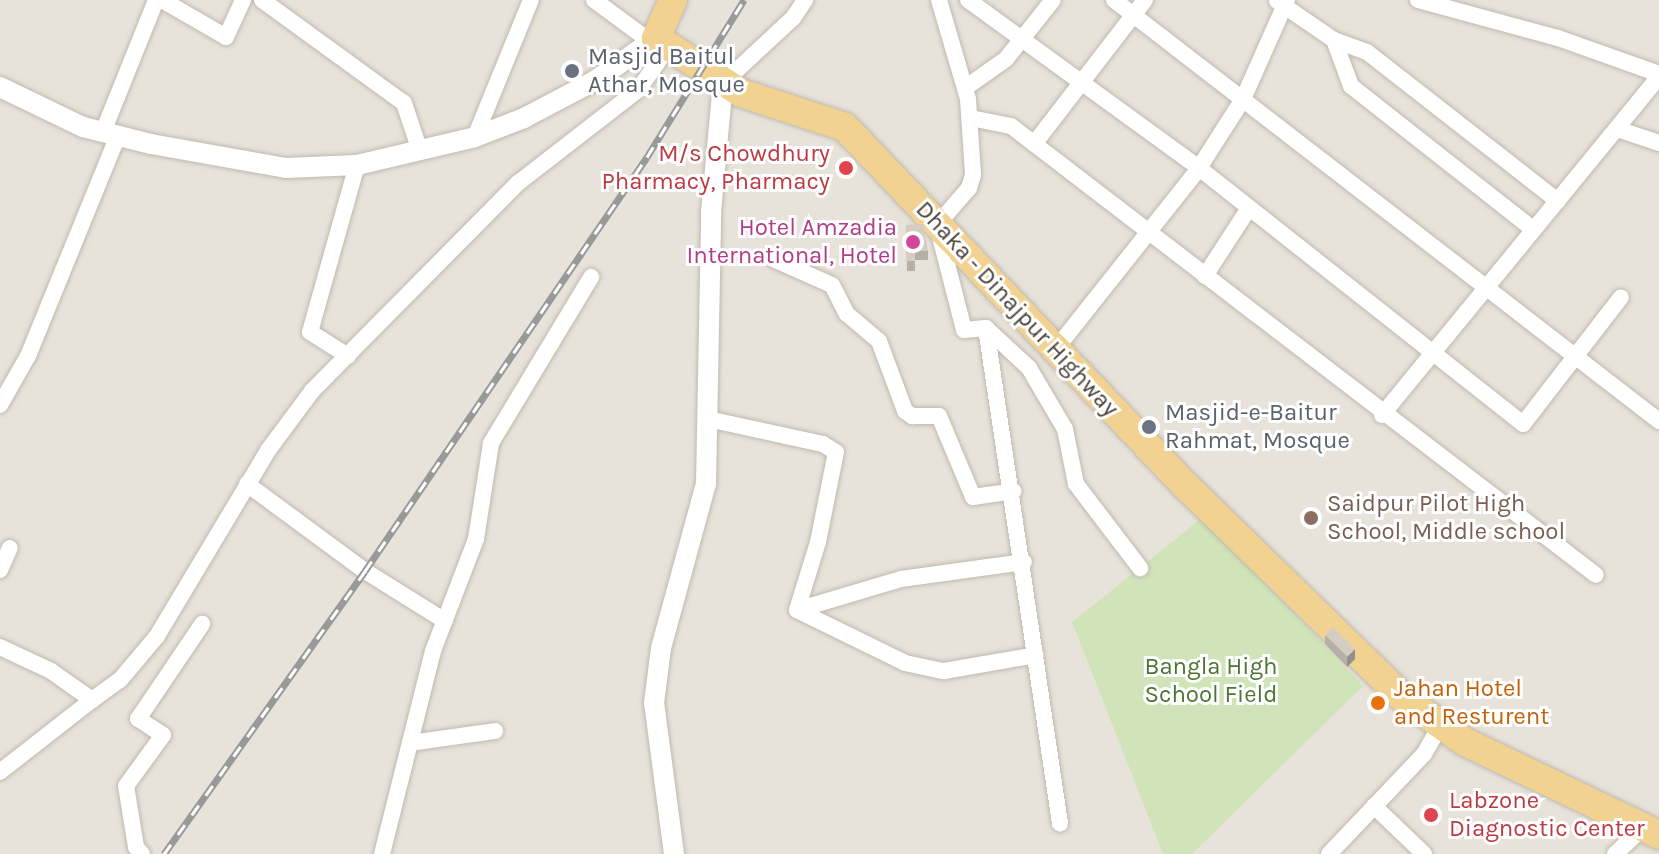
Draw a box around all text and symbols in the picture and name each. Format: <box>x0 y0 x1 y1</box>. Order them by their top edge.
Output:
place label: Masjid Baitul Athar, Mosque <box>588 43 745 99</box>
marker: Masjid Baitul Athar, Mosque <box>563 62 581 80</box>
place label: M/s Chowdhury Pharmacy, Pharmacy <box>602 140 830 196</box>
marker: M/s Chowdhury Pharmacy, Pharmacy <box>837 159 855 177</box>
street label: Dhaka - Dinajpur Highway <box>910 195 1124 423</box>
place label: Hotel Amzadia International, Hotel <box>686 214 897 270</box>
marker: Hotel Amzadia International, Hotel <box>904 233 922 251</box>
place label: Masjid-e-Baitur Rahmat, Mosque <box>1165 399 1350 455</box>
marker: Masjid-e-Baitur Rahmat, Mosque <box>1140 418 1158 436</box>
place label: Saidpur Pilot High School, Middle school <box>1327 490 1565 546</box>
marker: Saidpur Pilot High School, Middle school <box>1302 509 1320 527</box>
park label: Bangla High School Field <box>1144 653 1278 709</box>
place label: Jahan Hotel and Resturent <box>1394 675 1549 731</box>
marker: Jahan Hotel and Resturent <box>1369 694 1387 712</box>
place label: Labzone Diagnostic Center <box>1449 787 1645 843</box>
marker: Labzone Diagnostic Center <box>1420 804 1442 826</box>

